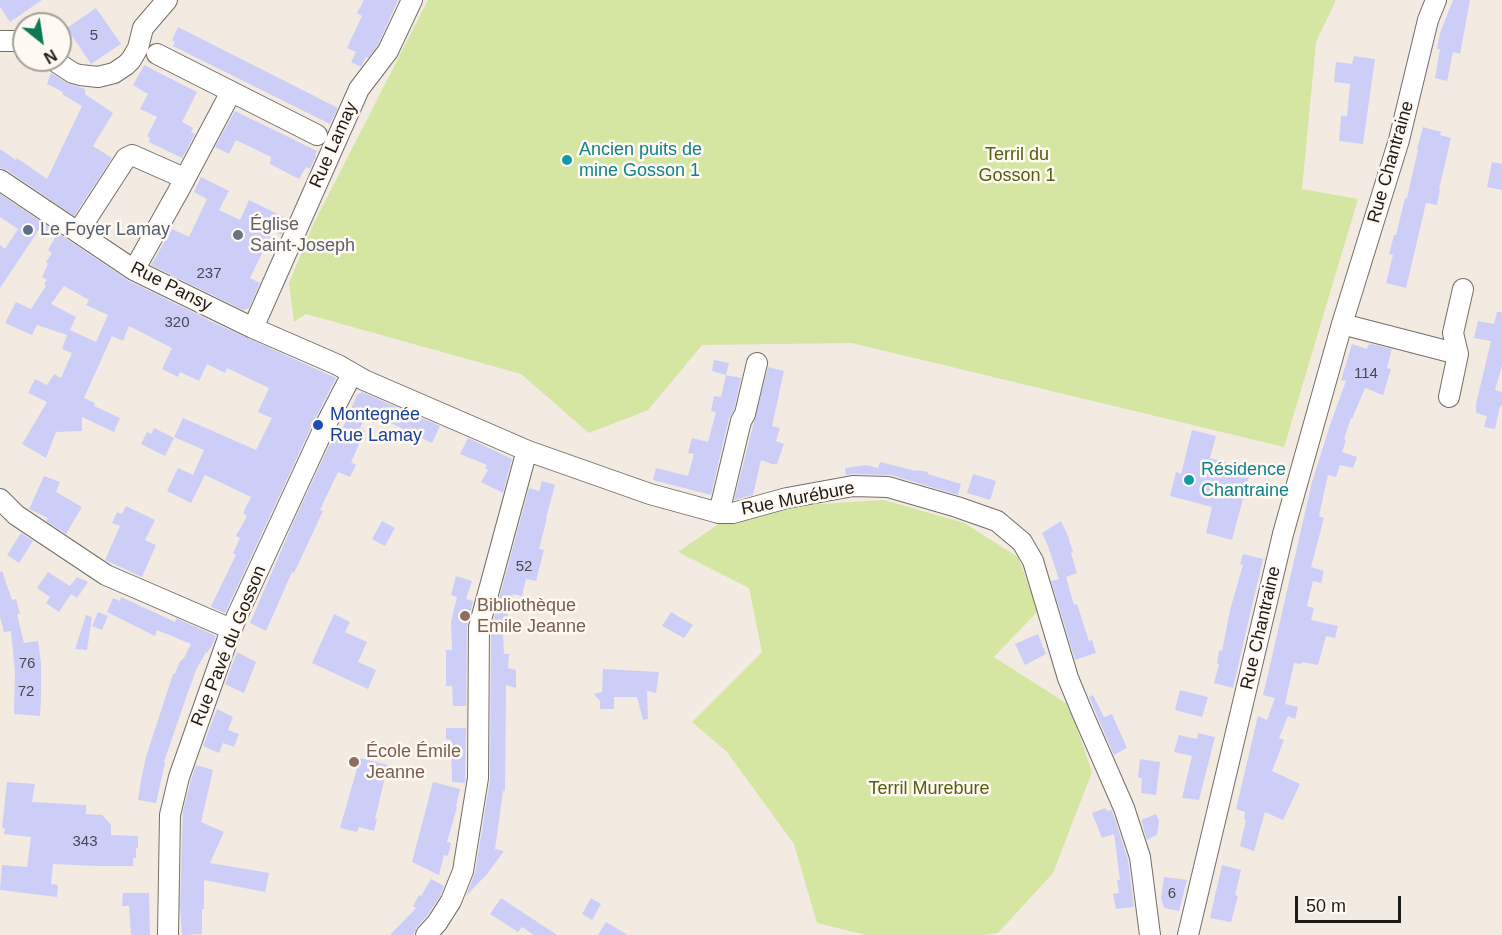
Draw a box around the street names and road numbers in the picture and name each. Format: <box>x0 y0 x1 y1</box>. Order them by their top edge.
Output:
street label: Rue Chantraine <box>1363 98 1419 226</box>
street label: Rue Lamay <box>305 99 363 191</box>
street label: Rue Pansy <box>127 257 215 317</box>
street label: Rue Murébure <box>739 477 857 521</box>
street label: Rue Pavé du Gosson <box>187 563 271 729</box>
street label: Rue Chantraine <box>1236 564 1286 692</box>

